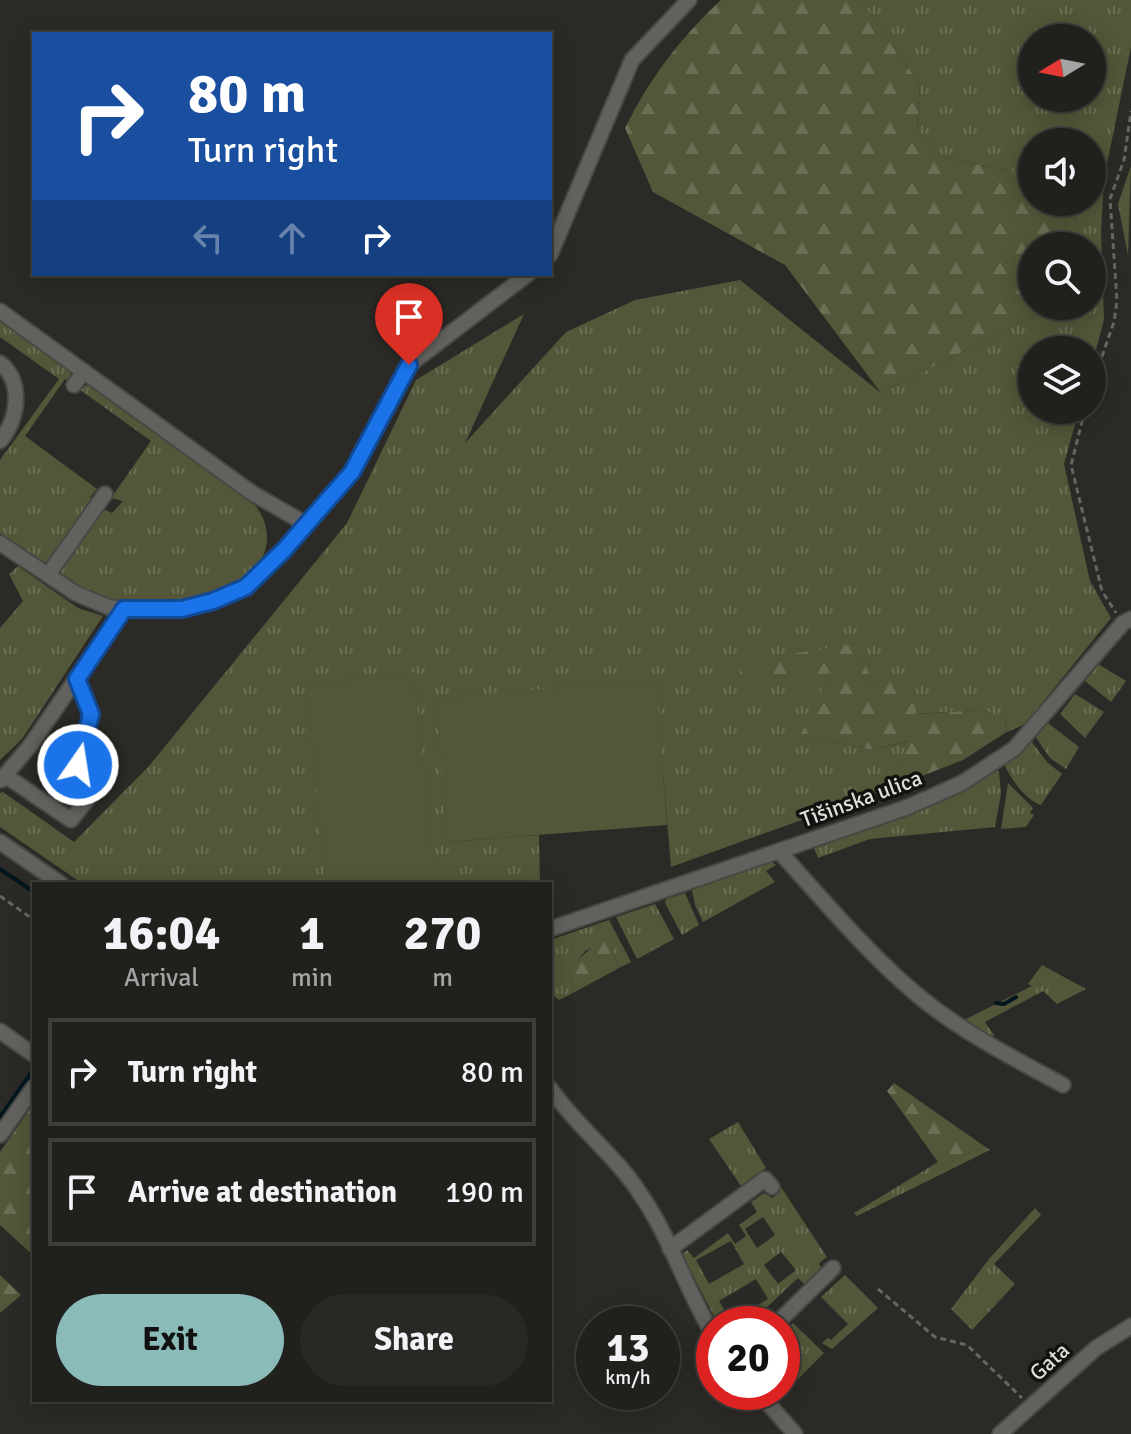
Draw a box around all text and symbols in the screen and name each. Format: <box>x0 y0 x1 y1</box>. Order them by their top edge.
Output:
north arrow <box>1018 24 1106 112</box>
map controls <box>1018 24 1106 424</box>
text: 80 m <box>188 59 306 128</box>
icon: right <box>56 64 160 168</box>
text: Turn right <box>188 128 338 173</box>
button: sound <box>1018 128 1106 216</box>
icon: left <box>186 216 230 260</box>
icon: ahead <box>270 216 314 260</box>
icon: right <box>354 216 398 260</box>
button: search <box>1018 232 1106 320</box>
pin <box>375 283 443 365</box>
icon: arrive <box>387 295 431 339</box>
button: layers <box>1018 336 1106 424</box>
position arrow <box>36 723 120 807</box>
street label: Tišinska ulica <box>797 764 925 833</box>
text: 16:04 <box>103 904 220 963</box>
text: 1 <box>299 904 325 963</box>
text: 270 <box>404 904 481 963</box>
text: Arrival <box>124 962 199 994</box>
text: min <box>291 962 333 994</box>
text: m <box>432 962 453 994</box>
icon: right <box>60 1050 104 1094</box>
text: Turn right <box>128 1054 257 1091</box>
text: 80 m <box>461 1054 524 1091</box>
icon: arrive <box>60 1170 104 1214</box>
text: Arrive at destination <box>128 1174 397 1211</box>
text: 190 m <box>445 1174 524 1211</box>
button: Exit <box>56 1294 284 1386</box>
button: Share <box>300 1294 528 1386</box>
speed limit sign: 20 <box>696 1306 800 1410</box>
text: 13 <box>606 1323 650 1373</box>
street label: Gata <box>1024 1337 1075 1386</box>
text: km/h <box>605 1365 651 1390</box>

